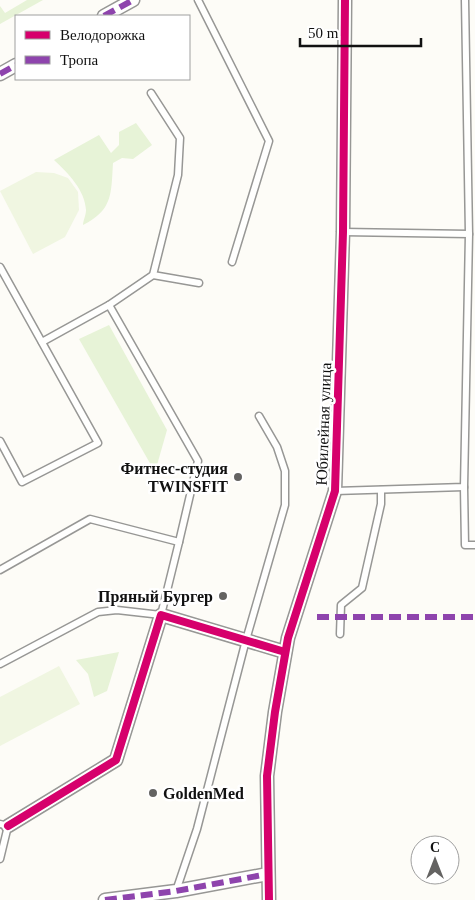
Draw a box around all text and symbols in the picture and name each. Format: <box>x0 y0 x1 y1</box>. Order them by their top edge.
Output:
legend <box>15 15 190 80</box>
scale bar <box>300 15 421 47</box>
text: 50 m <box>308 25 339 41</box>
text: Велодорожка <box>60 27 145 43</box>
text: Тропа <box>60 52 99 68</box>
street label: Юбилейная улица <box>313 362 335 486</box>
place label: Фитнес-студия TWINSFIT <box>121 460 228 495</box>
marker: Фитнес-студия TWINSFIT <box>232 471 244 483</box>
place label: Пряный Бургер <box>98 588 213 606</box>
marker: Пряный Бургер <box>217 590 229 602</box>
place label: GoldenMed <box>163 785 244 802</box>
marker: GoldenMed <box>147 787 159 799</box>
north arrow <box>410 835 460 885</box>
text: С <box>430 840 440 855</box>

